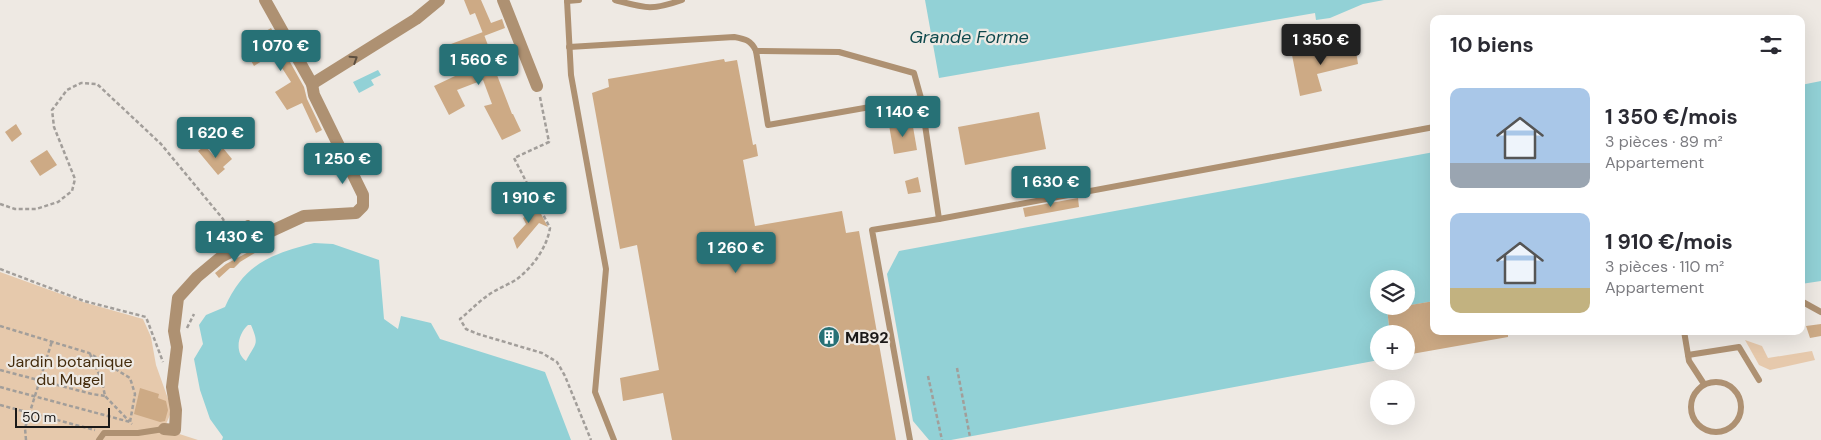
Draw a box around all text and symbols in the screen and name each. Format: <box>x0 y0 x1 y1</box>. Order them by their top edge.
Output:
pin: 1 350 € <box>1275 23 1367 66</box>
water label: Grande Forme <box>909 25 1029 49</box>
text: 1 350 € <box>1293 29 1349 50</box>
pin: 1 070 € <box>235 30 327 72</box>
text: 10 biens <box>1450 31 1534 59</box>
icon: filters <box>1757 31 1785 59</box>
text: 1 070 € <box>253 35 309 56</box>
pin: 1 560 € <box>433 44 525 86</box>
text: 1 560 € <box>450 49 508 70</box>
one-way arrow <box>348 55 357 65</box>
pin: 1 140 € <box>857 96 949 138</box>
text: 1 140 € <box>876 101 930 122</box>
text: 1 350 €/mois <box>1605 103 1738 131</box>
icon: home <box>1490 108 1550 168</box>
pin: 1 620 € <box>170 116 262 159</box>
text: 1 620 € <box>188 122 244 143</box>
text: 3 pièces · 89 m² <box>1605 131 1723 152</box>
pin: 1 250 € <box>297 142 389 185</box>
text: 1 250 € <box>315 148 371 169</box>
text: Appartement <box>1605 152 1704 173</box>
pin: 1 630 € <box>1005 166 1097 208</box>
text: 1 630 € <box>1022 171 1080 192</box>
pin: 1 910 € <box>483 182 575 224</box>
text: 1 910 € <box>502 187 556 208</box>
pin: 1 430 € <box>189 220 281 263</box>
text: 1 430 € <box>206 226 264 247</box>
text: 1 910 €/mois <box>1605 228 1733 256</box>
pin: 1 260 € <box>690 232 782 274</box>
icon: home <box>1490 233 1550 293</box>
text: 1 260 € <box>708 237 764 258</box>
text: 3 pièces · 110 m² <box>1605 256 1724 277</box>
map controls <box>1370 270 1415 425</box>
button: layers <box>1370 270 1415 315</box>
text: Appartement <box>1605 277 1704 298</box>
building icon: MB92 <box>817 325 841 349</box>
button: + <box>1370 325 1415 370</box>
place label: MB92 <box>845 327 889 348</box>
park label: Jardin botanique du Mugel <box>7 351 133 390</box>
button: − <box>1370 380 1415 425</box>
scale bar <box>15 405 110 428</box>
text: 50 m <box>22 408 56 426</box>

